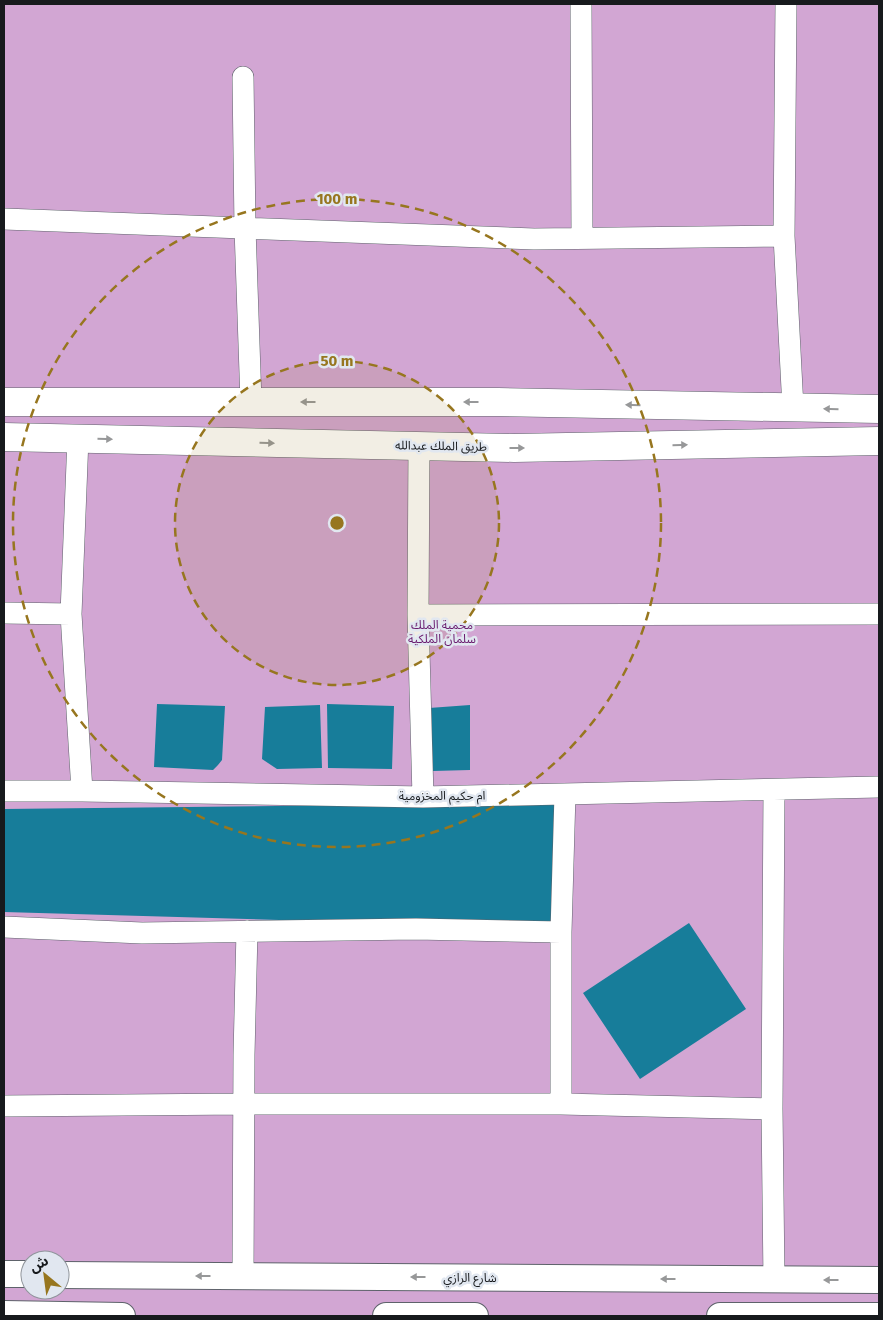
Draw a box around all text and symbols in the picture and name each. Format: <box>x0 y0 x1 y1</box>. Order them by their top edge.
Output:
text: 100 m <box>317 190 357 208</box>
text: 50 m <box>320 352 354 370</box>
one-way arrow <box>300 398 316 406</box>
one-way arrow <box>462 398 478 406</box>
one-way arrow <box>625 401 641 409</box>
one-way arrow <box>822 404 838 412</box>
one-way arrow <box>97 435 113 443</box>
street label: طريق الملك عبدالله <box>395 438 487 455</box>
one-way arrow <box>260 439 276 447</box>
one-way arrow <box>672 441 688 449</box>
one-way arrow <box>510 444 526 452</box>
centre of rings <box>328 514 346 532</box>
park label: محمية الملك سلمان الملكية <box>408 618 476 646</box>
street label: ام حكيم المخزومية <box>399 789 485 805</box>
north arrow <box>20 1250 70 1300</box>
text: ش <box>26 1252 51 1276</box>
street label: شارع الرازي <box>443 1271 497 1288</box>
one-way arrow <box>195 1272 211 1280</box>
one-way arrow <box>410 1273 426 1281</box>
one-way arrow <box>660 1275 676 1283</box>
one-way arrow <box>822 1276 838 1284</box>

